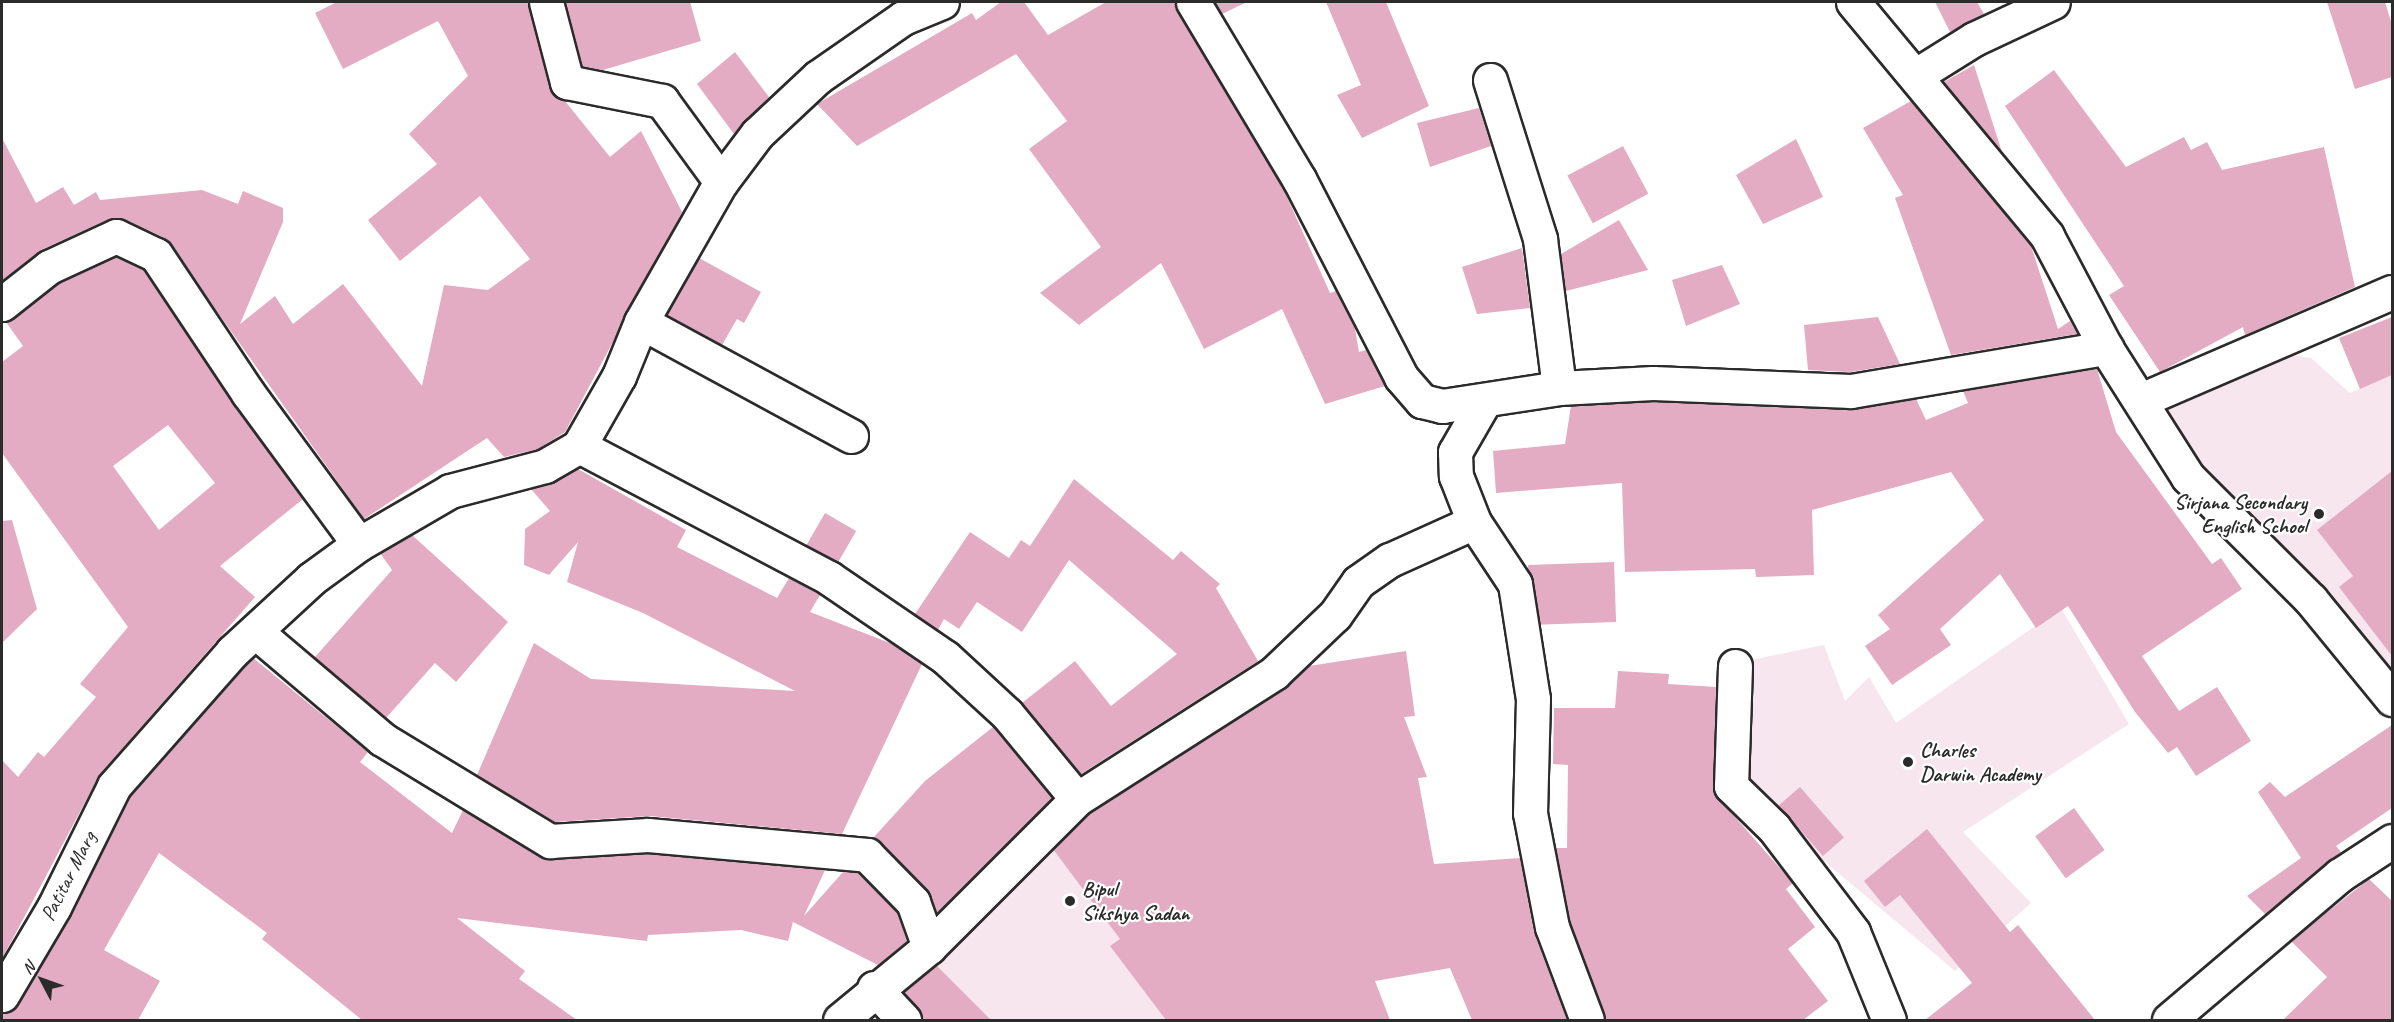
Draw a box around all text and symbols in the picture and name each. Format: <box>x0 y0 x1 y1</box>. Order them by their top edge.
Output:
place label: Sirjana Secondary English School <box>2174 489 2307 539</box>
marker: Sirjana Secondary English School <box>2312 507 2326 521</box>
place label: Charles Darwin Academy <box>1920 737 2041 787</box>
marker: Charles Darwin Academy <box>1901 755 1915 769</box>
street label: Patitar Marg <box>35 827 101 925</box>
place label: Bipul Sikshya Sadan <box>1082 876 1189 926</box>
marker: Bipul Sikshya Sadan <box>1063 894 1077 908</box>
north arrow <box>12 950 72 1010</box>
text: N <box>18 958 39 978</box>

